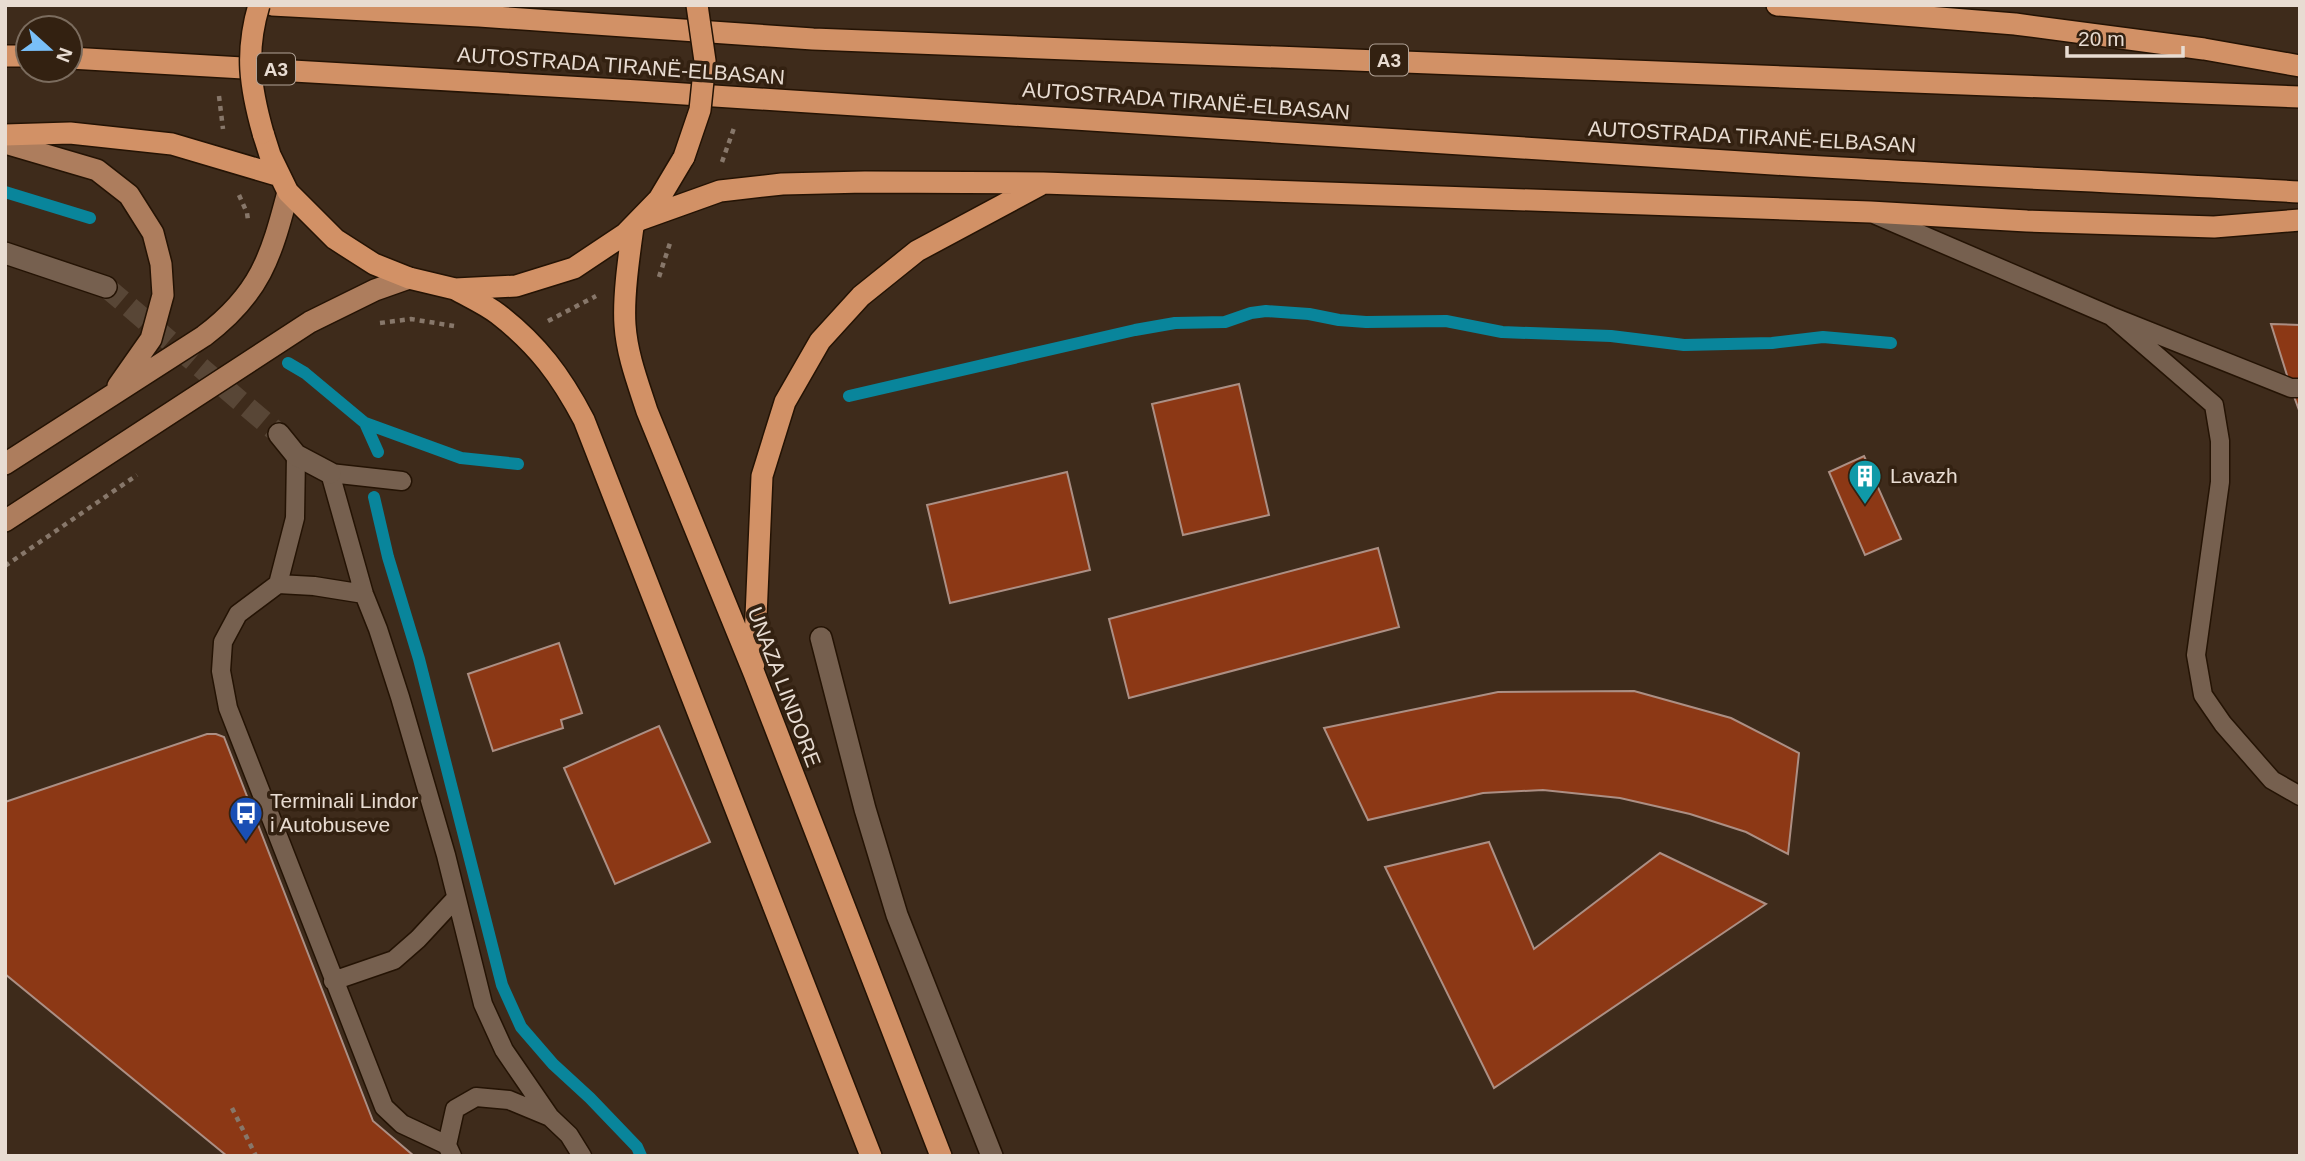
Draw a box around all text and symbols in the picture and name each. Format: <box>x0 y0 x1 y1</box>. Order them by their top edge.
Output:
north arrow <box>14 14 84 84</box>
scale bar <box>2067 14 2182 58</box>
text: 20 m <box>2078 27 2125 50</box>
street label: AUTOSTRADA TIRANË-ELBASAN <box>456 43 786 88</box>
road number: A3 <box>1370 44 1408 76</box>
text: N <box>52 45 77 65</box>
road number: A3 <box>257 54 295 85</box>
street label: AUTOSTRADA TIRANË-ELBASAN <box>1021 78 1351 123</box>
street label: AUTOSTRADA TIRANË-ELBASAN <box>1587 116 1917 157</box>
building icon: Lavazh <box>1846 457 1884 506</box>
place label: Lavazh <box>1890 464 1958 487</box>
street label: UNAZA LINDORE <box>743 604 826 770</box>
place label: Terminali Lindor i Autobuseve <box>270 789 418 836</box>
bus stop icon: Terminali Lindor i Autobuseve <box>227 794 265 843</box>

